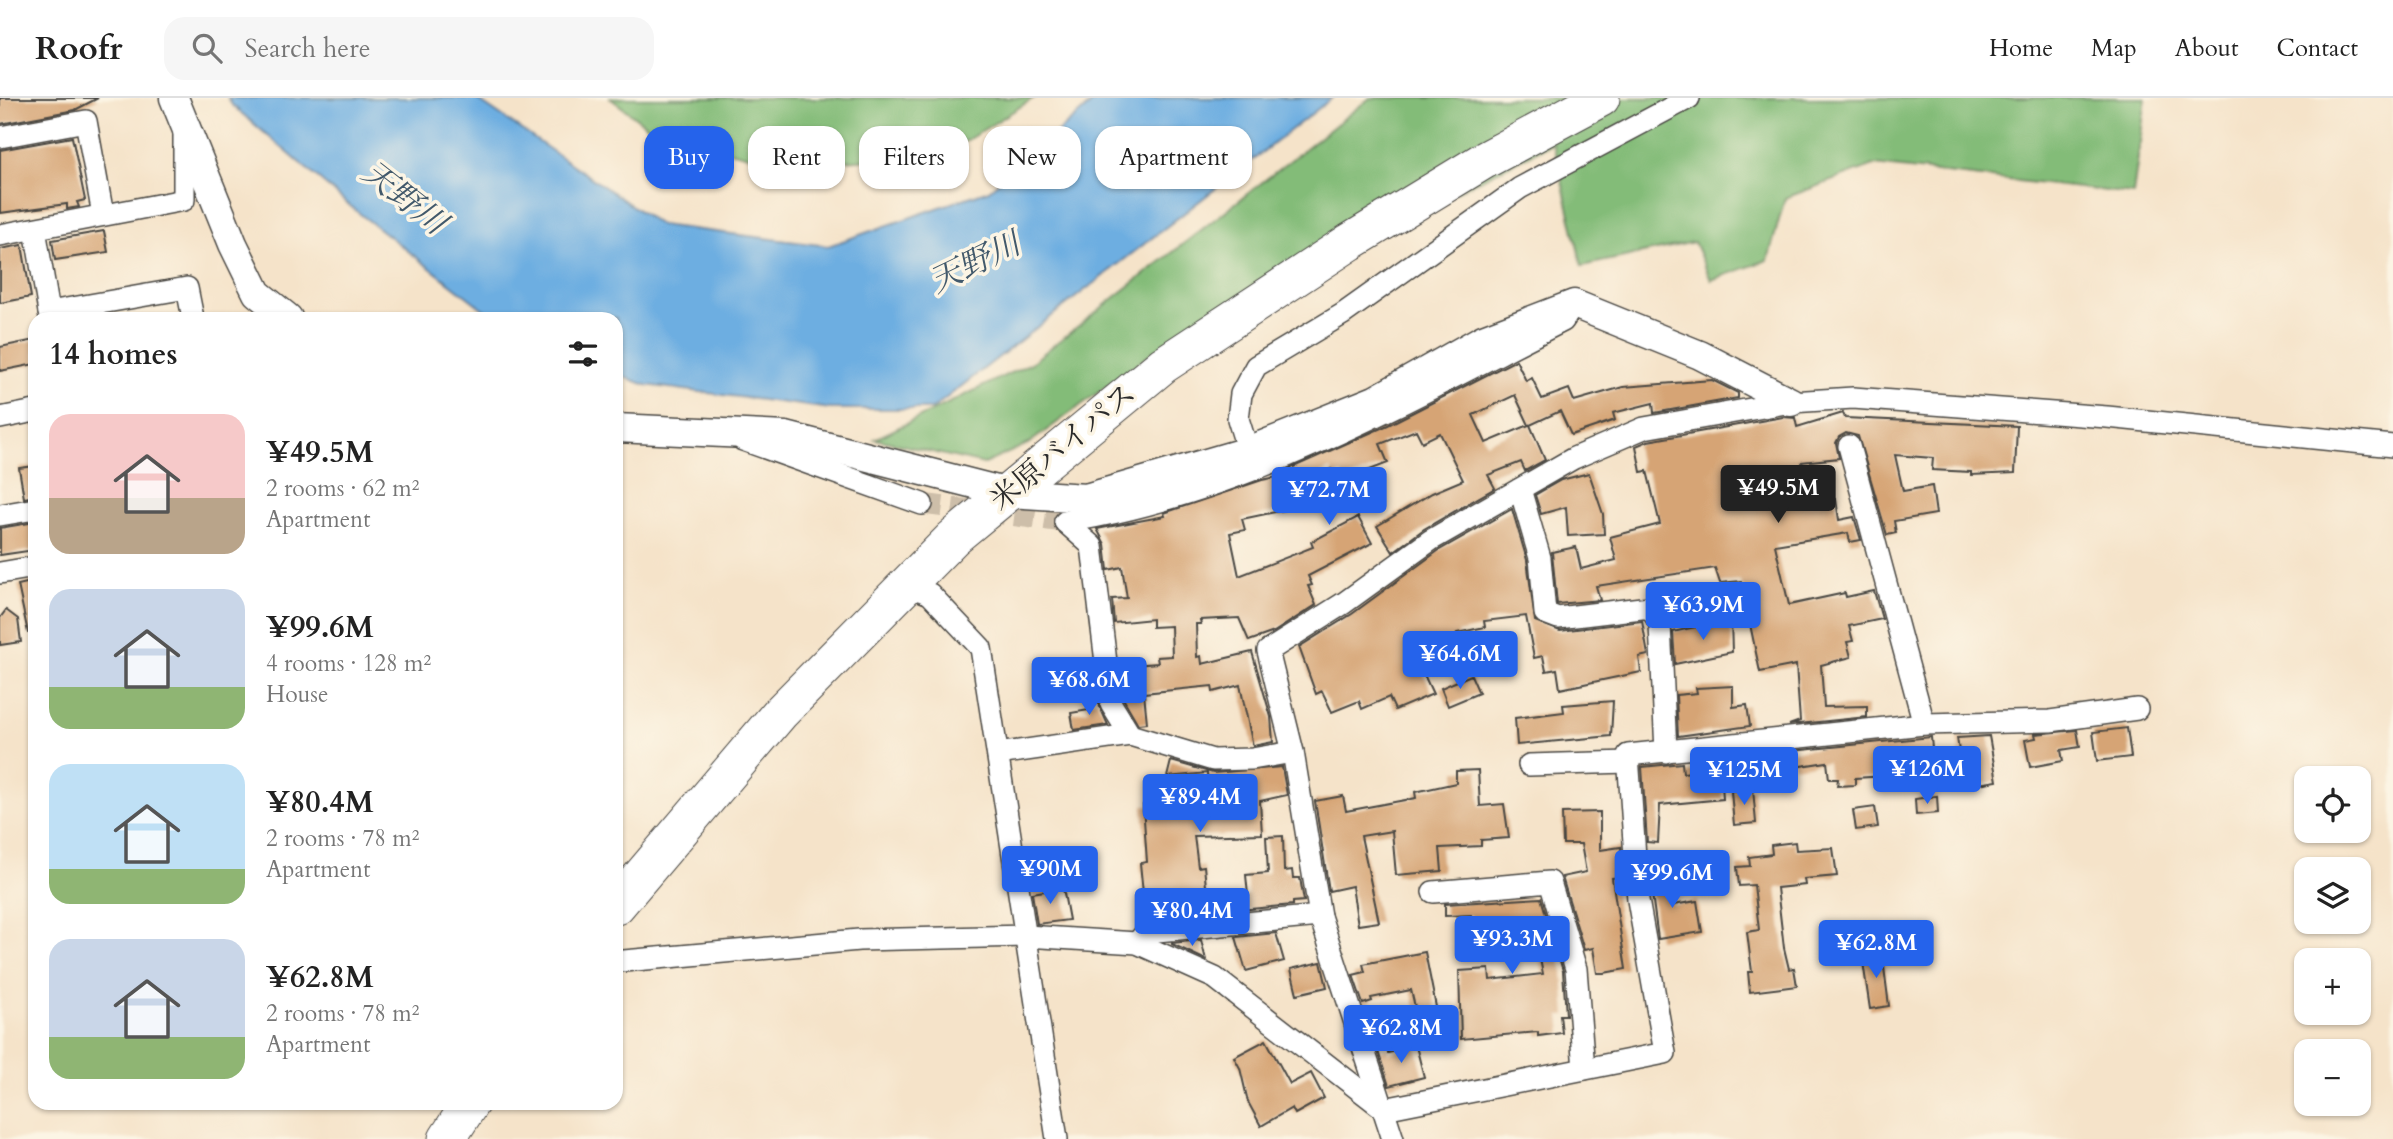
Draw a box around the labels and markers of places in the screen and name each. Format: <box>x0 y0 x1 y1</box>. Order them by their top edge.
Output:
pin: ¥49.5M <box>1721 466 1835 525</box>
pin: ¥72.7M <box>1272 468 1386 527</box>
pin: ¥63.9M <box>1646 582 1760 642</box>
pin: ¥64.6M <box>1403 632 1517 691</box>
pin: ¥68.6M <box>1032 658 1146 717</box>
pin: ¥126M <box>1878 746 1976 806</box>
pin: ¥125M <box>1695 748 1793 807</box>
pin: ¥89.4M <box>1143 774 1257 834</box>
pin: ¥90M <box>1009 846 1091 906</box>
pin: ¥99.6M <box>1615 850 1729 910</box>
pin: ¥80.4M <box>1135 888 1249 948</box>
pin: ¥93.3M <box>1455 916 1569 976</box>
pin: ¥62.8M <box>1819 920 1933 980</box>
pin: ¥62.8M <box>1344 1006 1458 1065</box>

